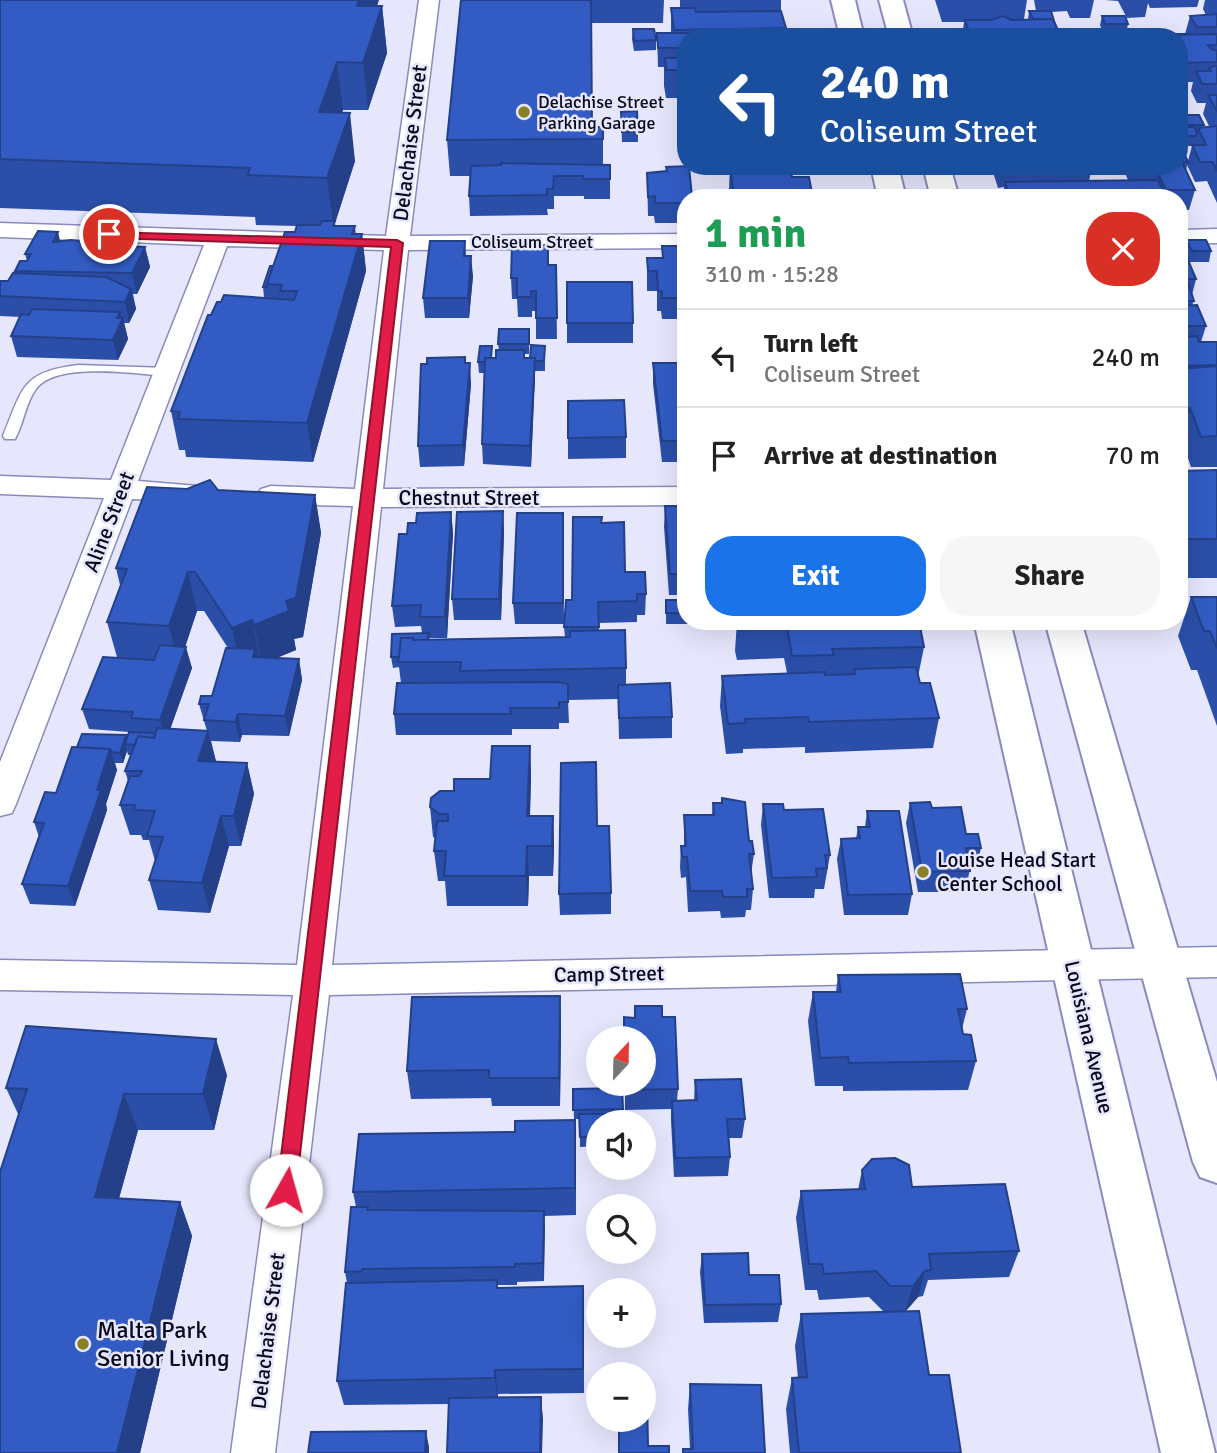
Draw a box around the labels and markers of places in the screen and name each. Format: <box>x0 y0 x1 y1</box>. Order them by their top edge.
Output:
place label: Delachise Street Parking Garage <box>538 91 664 134</box>
marker: Delachise Street Parking Garage <box>516 104 532 120</box>
pin <box>79 204 139 264</box>
place label: Louise Head Start Center School <box>937 847 1096 897</box>
marker: Louise Head Start Center School <box>915 864 931 880</box>
place label: Malta Park Senior Living <box>97 1315 230 1373</box>
marker: Malta Park Senior Living <box>75 1336 91 1352</box>

